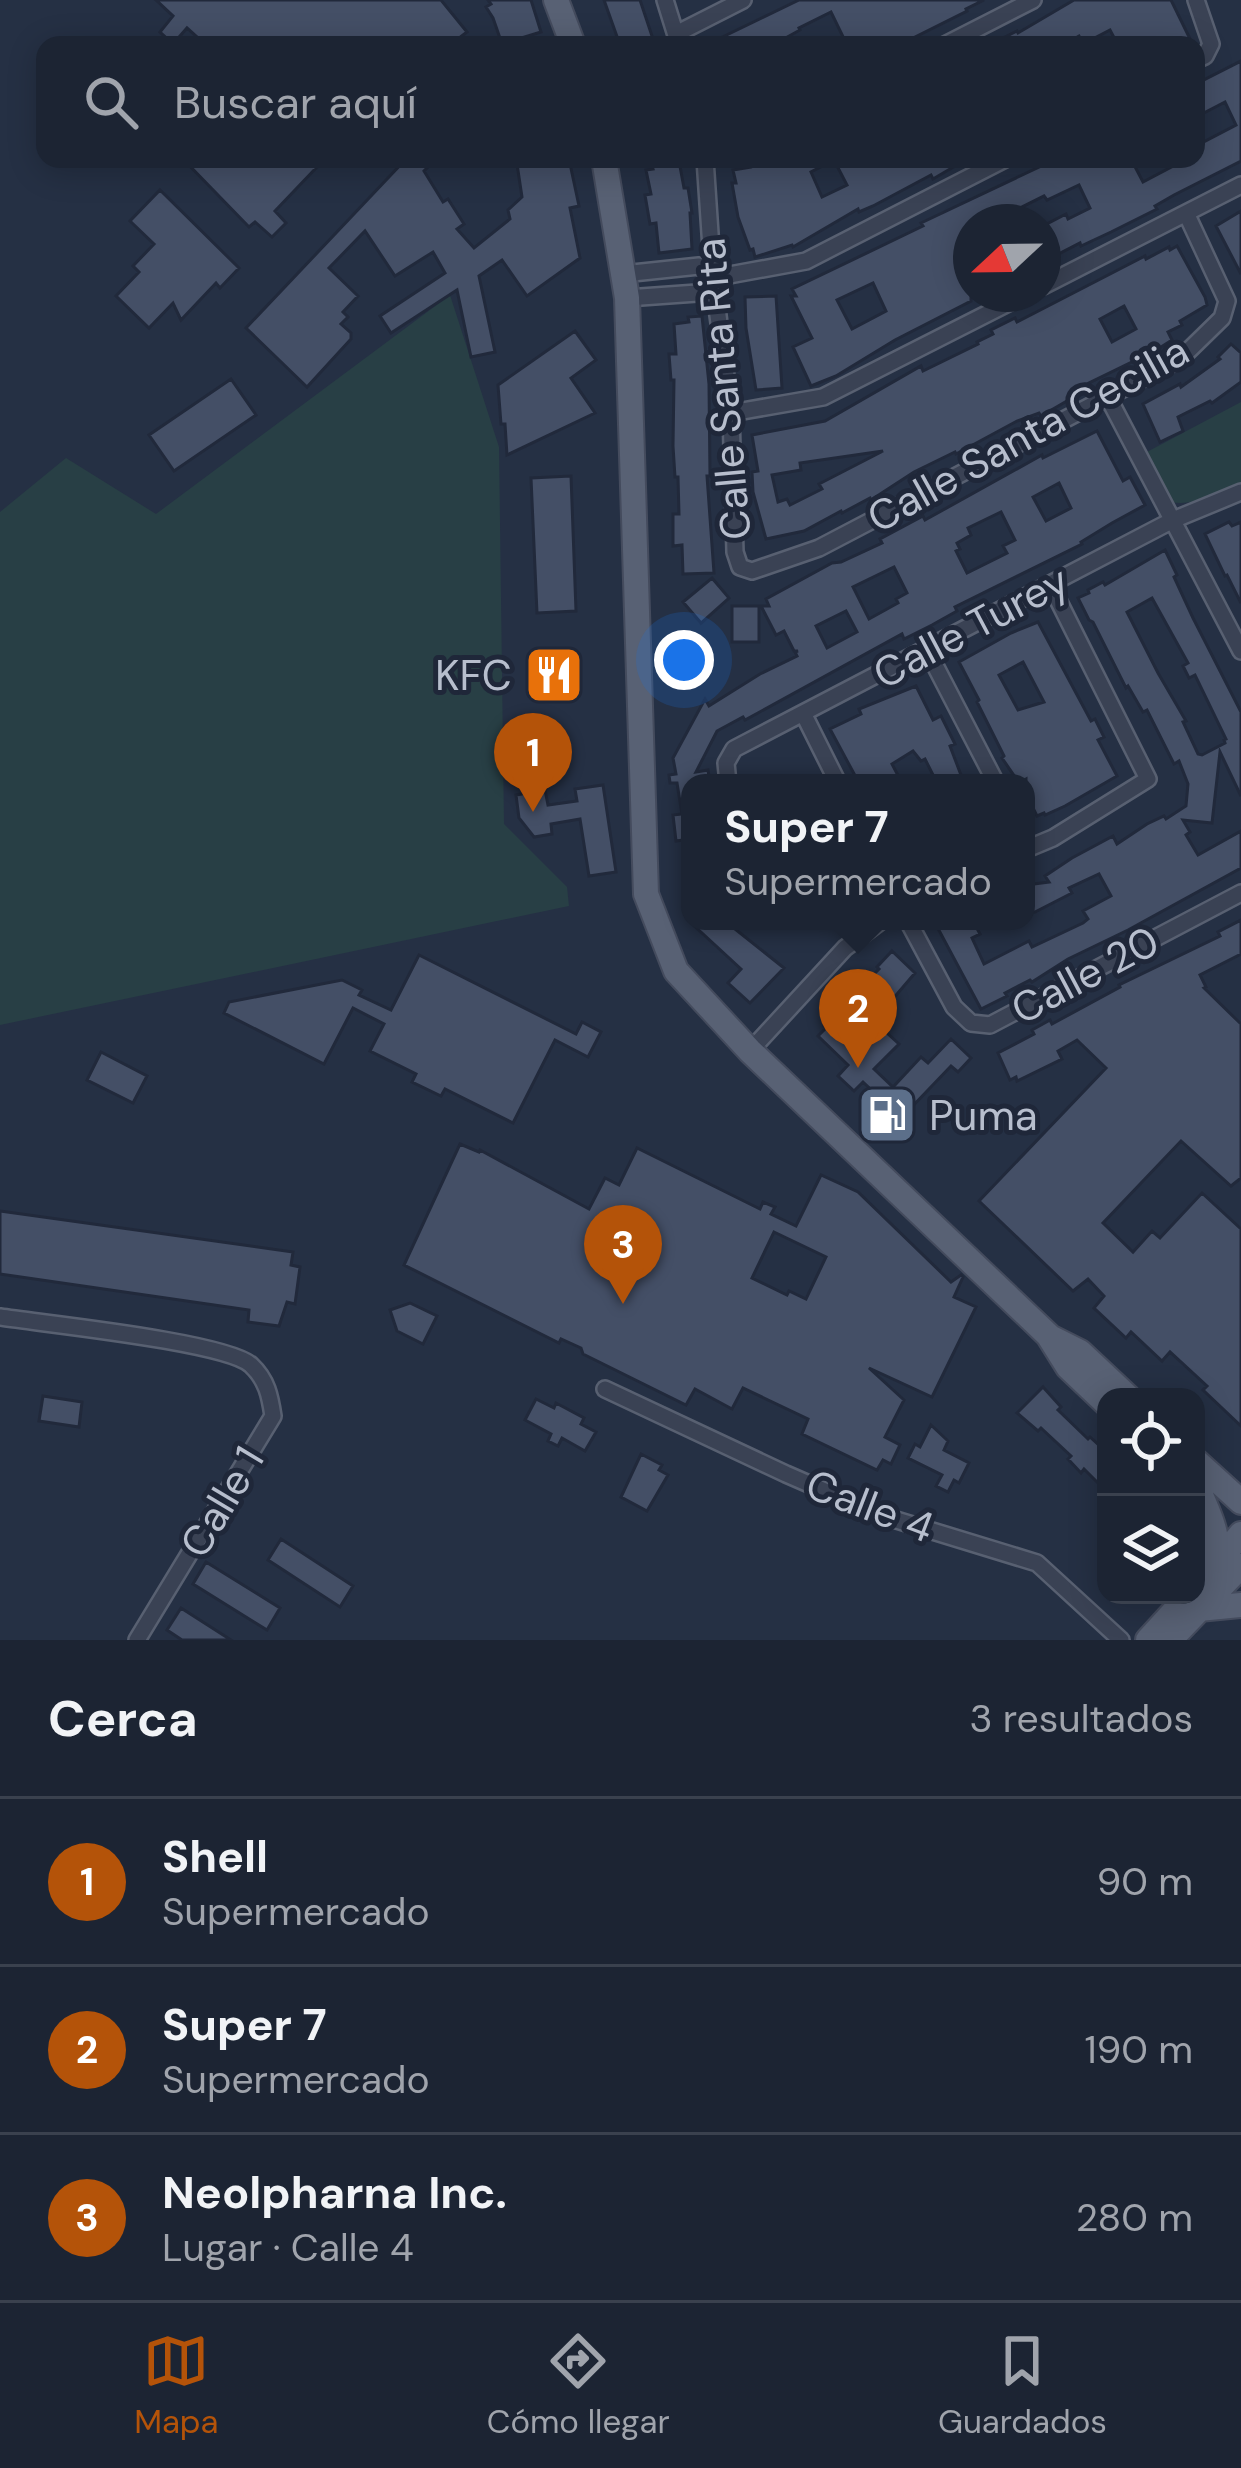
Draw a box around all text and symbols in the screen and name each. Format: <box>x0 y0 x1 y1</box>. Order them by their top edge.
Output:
search box <box>36 36 1205 168</box>
icon: search <box>78 69 144 135</box>
text: Buscar aquí <box>174 73 417 132</box>
north arrow <box>953 204 1061 312</box>
street label: Calle Santa Rita <box>682 236 764 542</box>
street label: Calle Santa Cecilia <box>858 323 1198 545</box>
street label: Calle Turey <box>864 553 1078 701</box>
your location <box>654 630 714 690</box>
restaurant icon: KFC <box>523 644 585 706</box>
place label: KFC <box>435 648 512 703</box>
pin: 1 <box>494 713 572 812</box>
popup <box>681 774 1035 930</box>
text: Super 7 <box>724 797 889 856</box>
text: Supermercado <box>724 856 992 907</box>
street label: Calle 20 <box>1002 913 1168 1037</box>
pin: 2 <box>819 969 897 1068</box>
fuel station icon: Puma <box>856 1084 918 1146</box>
place label: Puma <box>929 1088 1038 1143</box>
pin: 3 <box>584 1205 662 1304</box>
map controls <box>1097 1388 1205 1604</box>
button: locate <box>1097 1388 1205 1496</box>
street label: Calle 1 <box>168 1436 276 1568</box>
street label: Calle 4 <box>798 1457 942 1555</box>
button: layers <box>1097 1496 1205 1604</box>
text: Cerca <box>48 1685 198 1752</box>
text: 3 resultados <box>969 1693 1193 1744</box>
text: Shell <box>162 1827 268 1886</box>
text: 1 <box>80 1856 94 1907</box>
text: 90 m <box>1097 1856 1193 1907</box>
text: Supermercado <box>162 1886 430 1937</box>
text: Super 7 <box>162 1995 327 2054</box>
text: 2 <box>76 2024 98 2075</box>
text: 190 m <box>1085 2024 1193 2075</box>
text: Supermercado <box>162 2054 430 2105</box>
text: Neolpharna Inc. <box>162 2163 507 2222</box>
text: 3 <box>75 2192 99 2243</box>
text: 280 m <box>1076 2192 1193 2243</box>
text: Lugar · Calle 4 <box>162 2222 414 2273</box>
tab: Mapa <box>134 2328 218 2443</box>
tab: Cómo llegar <box>487 2328 670 2443</box>
tab: Guardados <box>938 2328 1107 2443</box>

